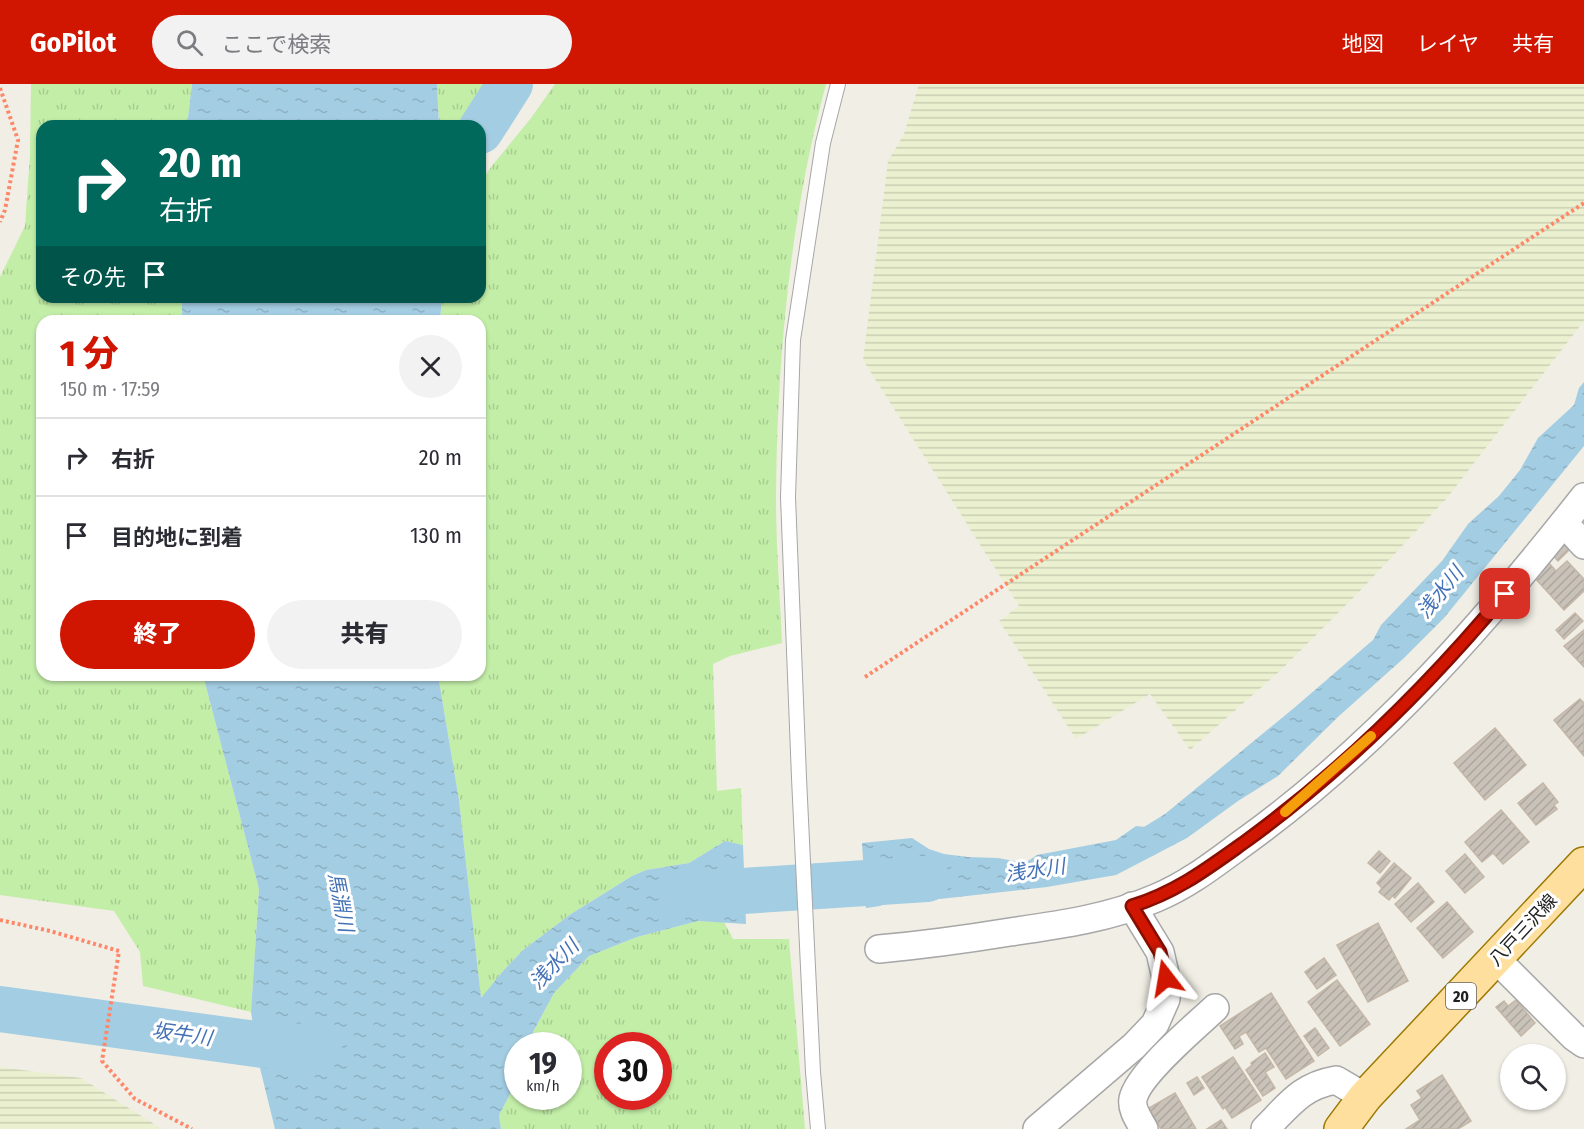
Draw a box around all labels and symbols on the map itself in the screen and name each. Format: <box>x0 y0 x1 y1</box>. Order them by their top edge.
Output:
water label: 浅水川 <box>1412 560 1469 623</box>
pin <box>1479 568 1530 619</box>
water label: 浅水川 <box>1004 854 1068 886</box>
water label: 馬淵川 <box>323 870 359 936</box>
street label: 八戸三沢線 <box>1484 890 1562 970</box>
water label: 浅水川 <box>525 933 585 994</box>
position arrow <box>1134 946 1198 1010</box>
road number: 20 <box>1446 983 1476 1009</box>
water label: 坂牛川 <box>151 1018 215 1050</box>
speed limit sign: 30 <box>594 1032 672 1110</box>

